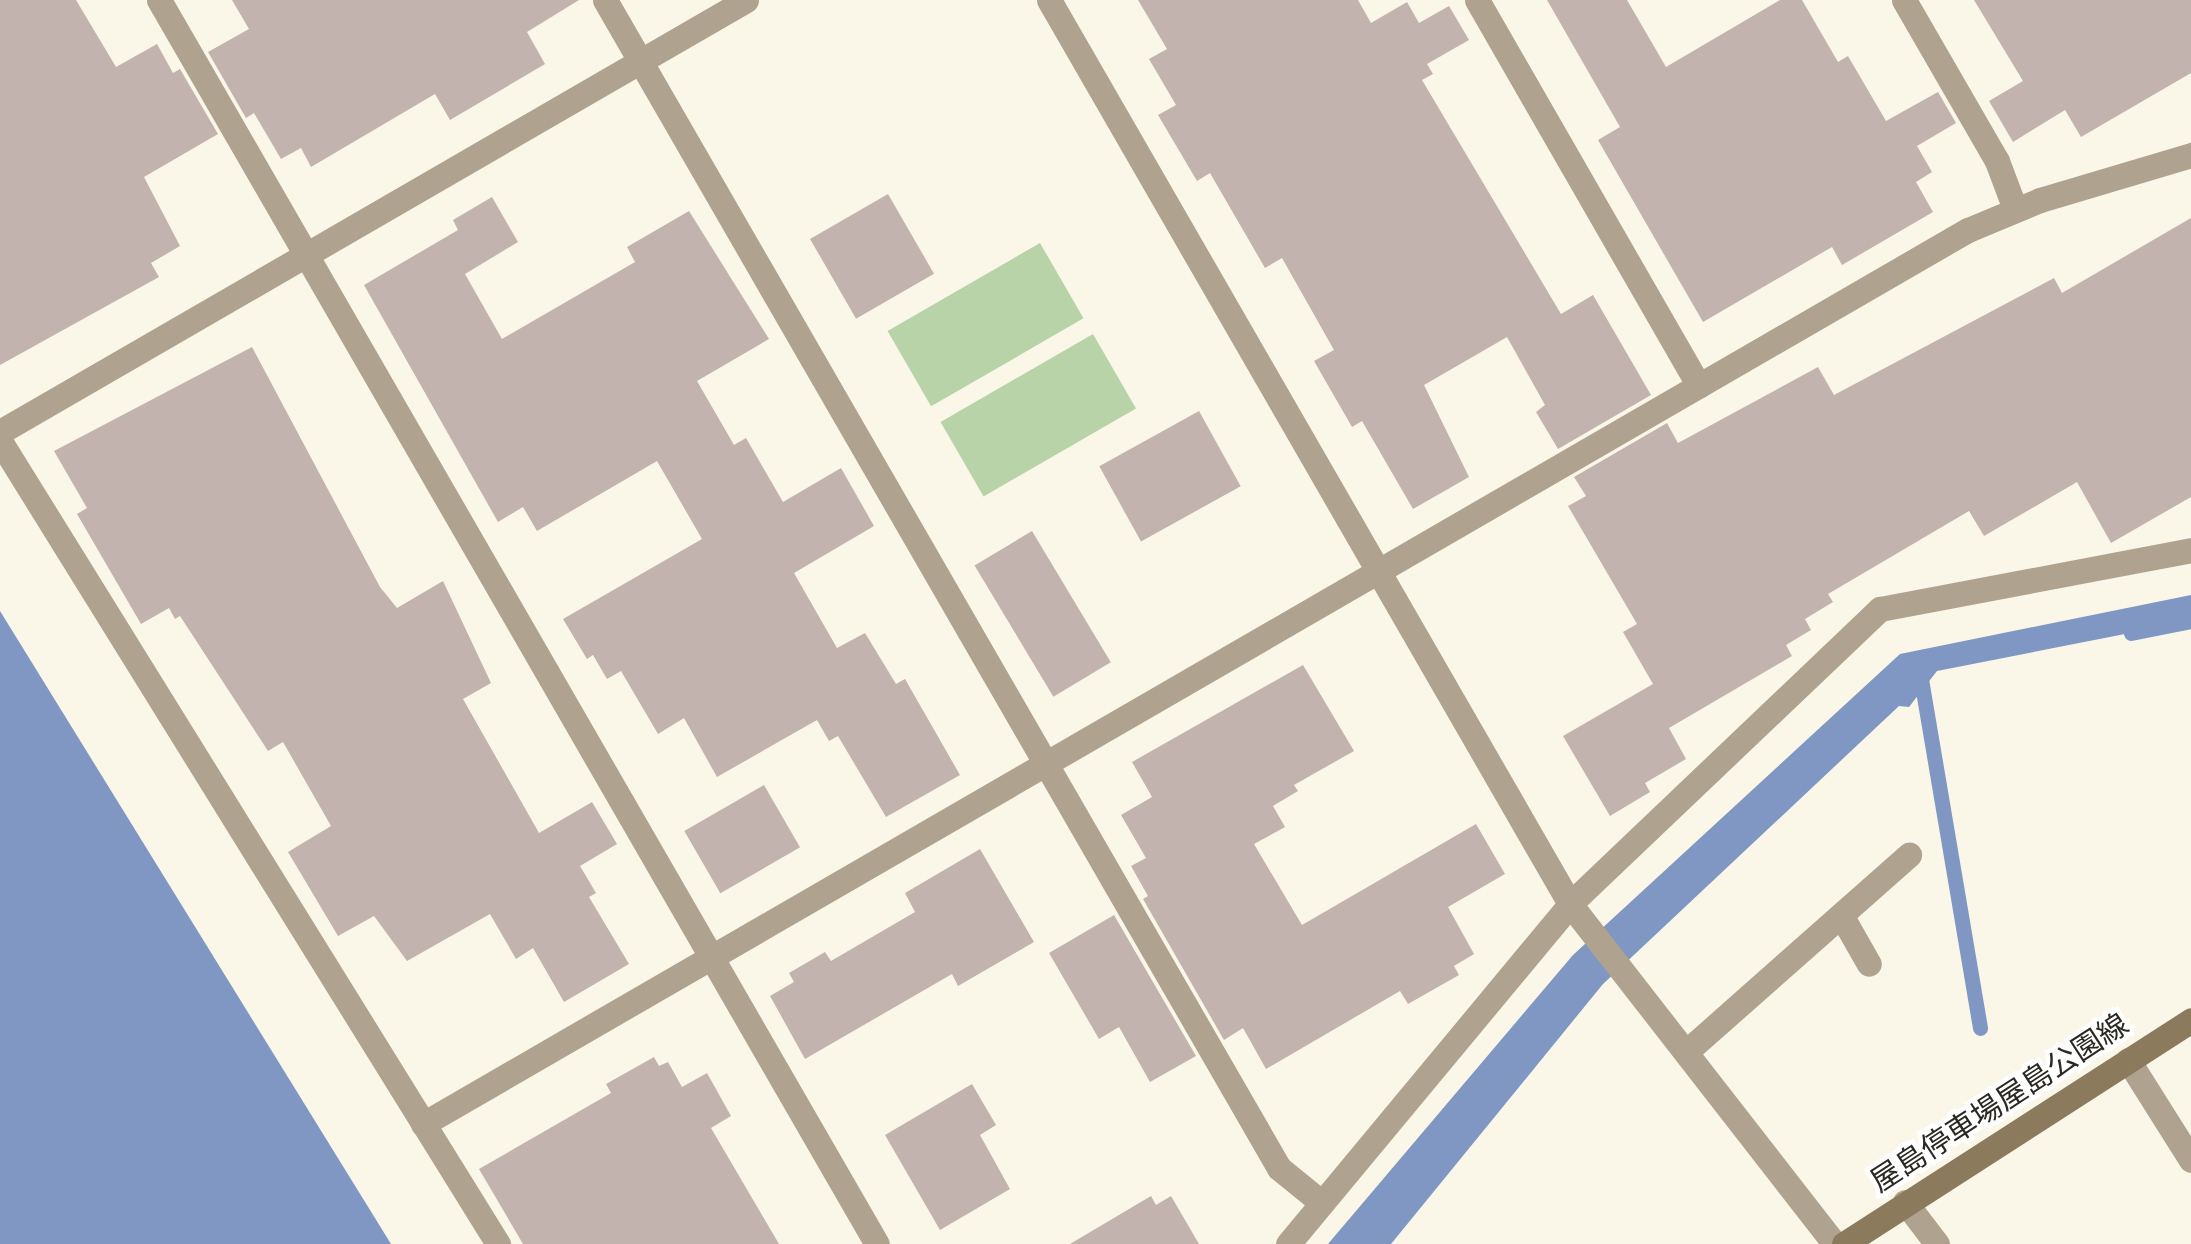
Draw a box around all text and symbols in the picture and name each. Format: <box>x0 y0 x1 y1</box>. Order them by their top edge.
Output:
street label: 屋島停車場屋島公園線 <box>1864 1007 2136 1201</box>

